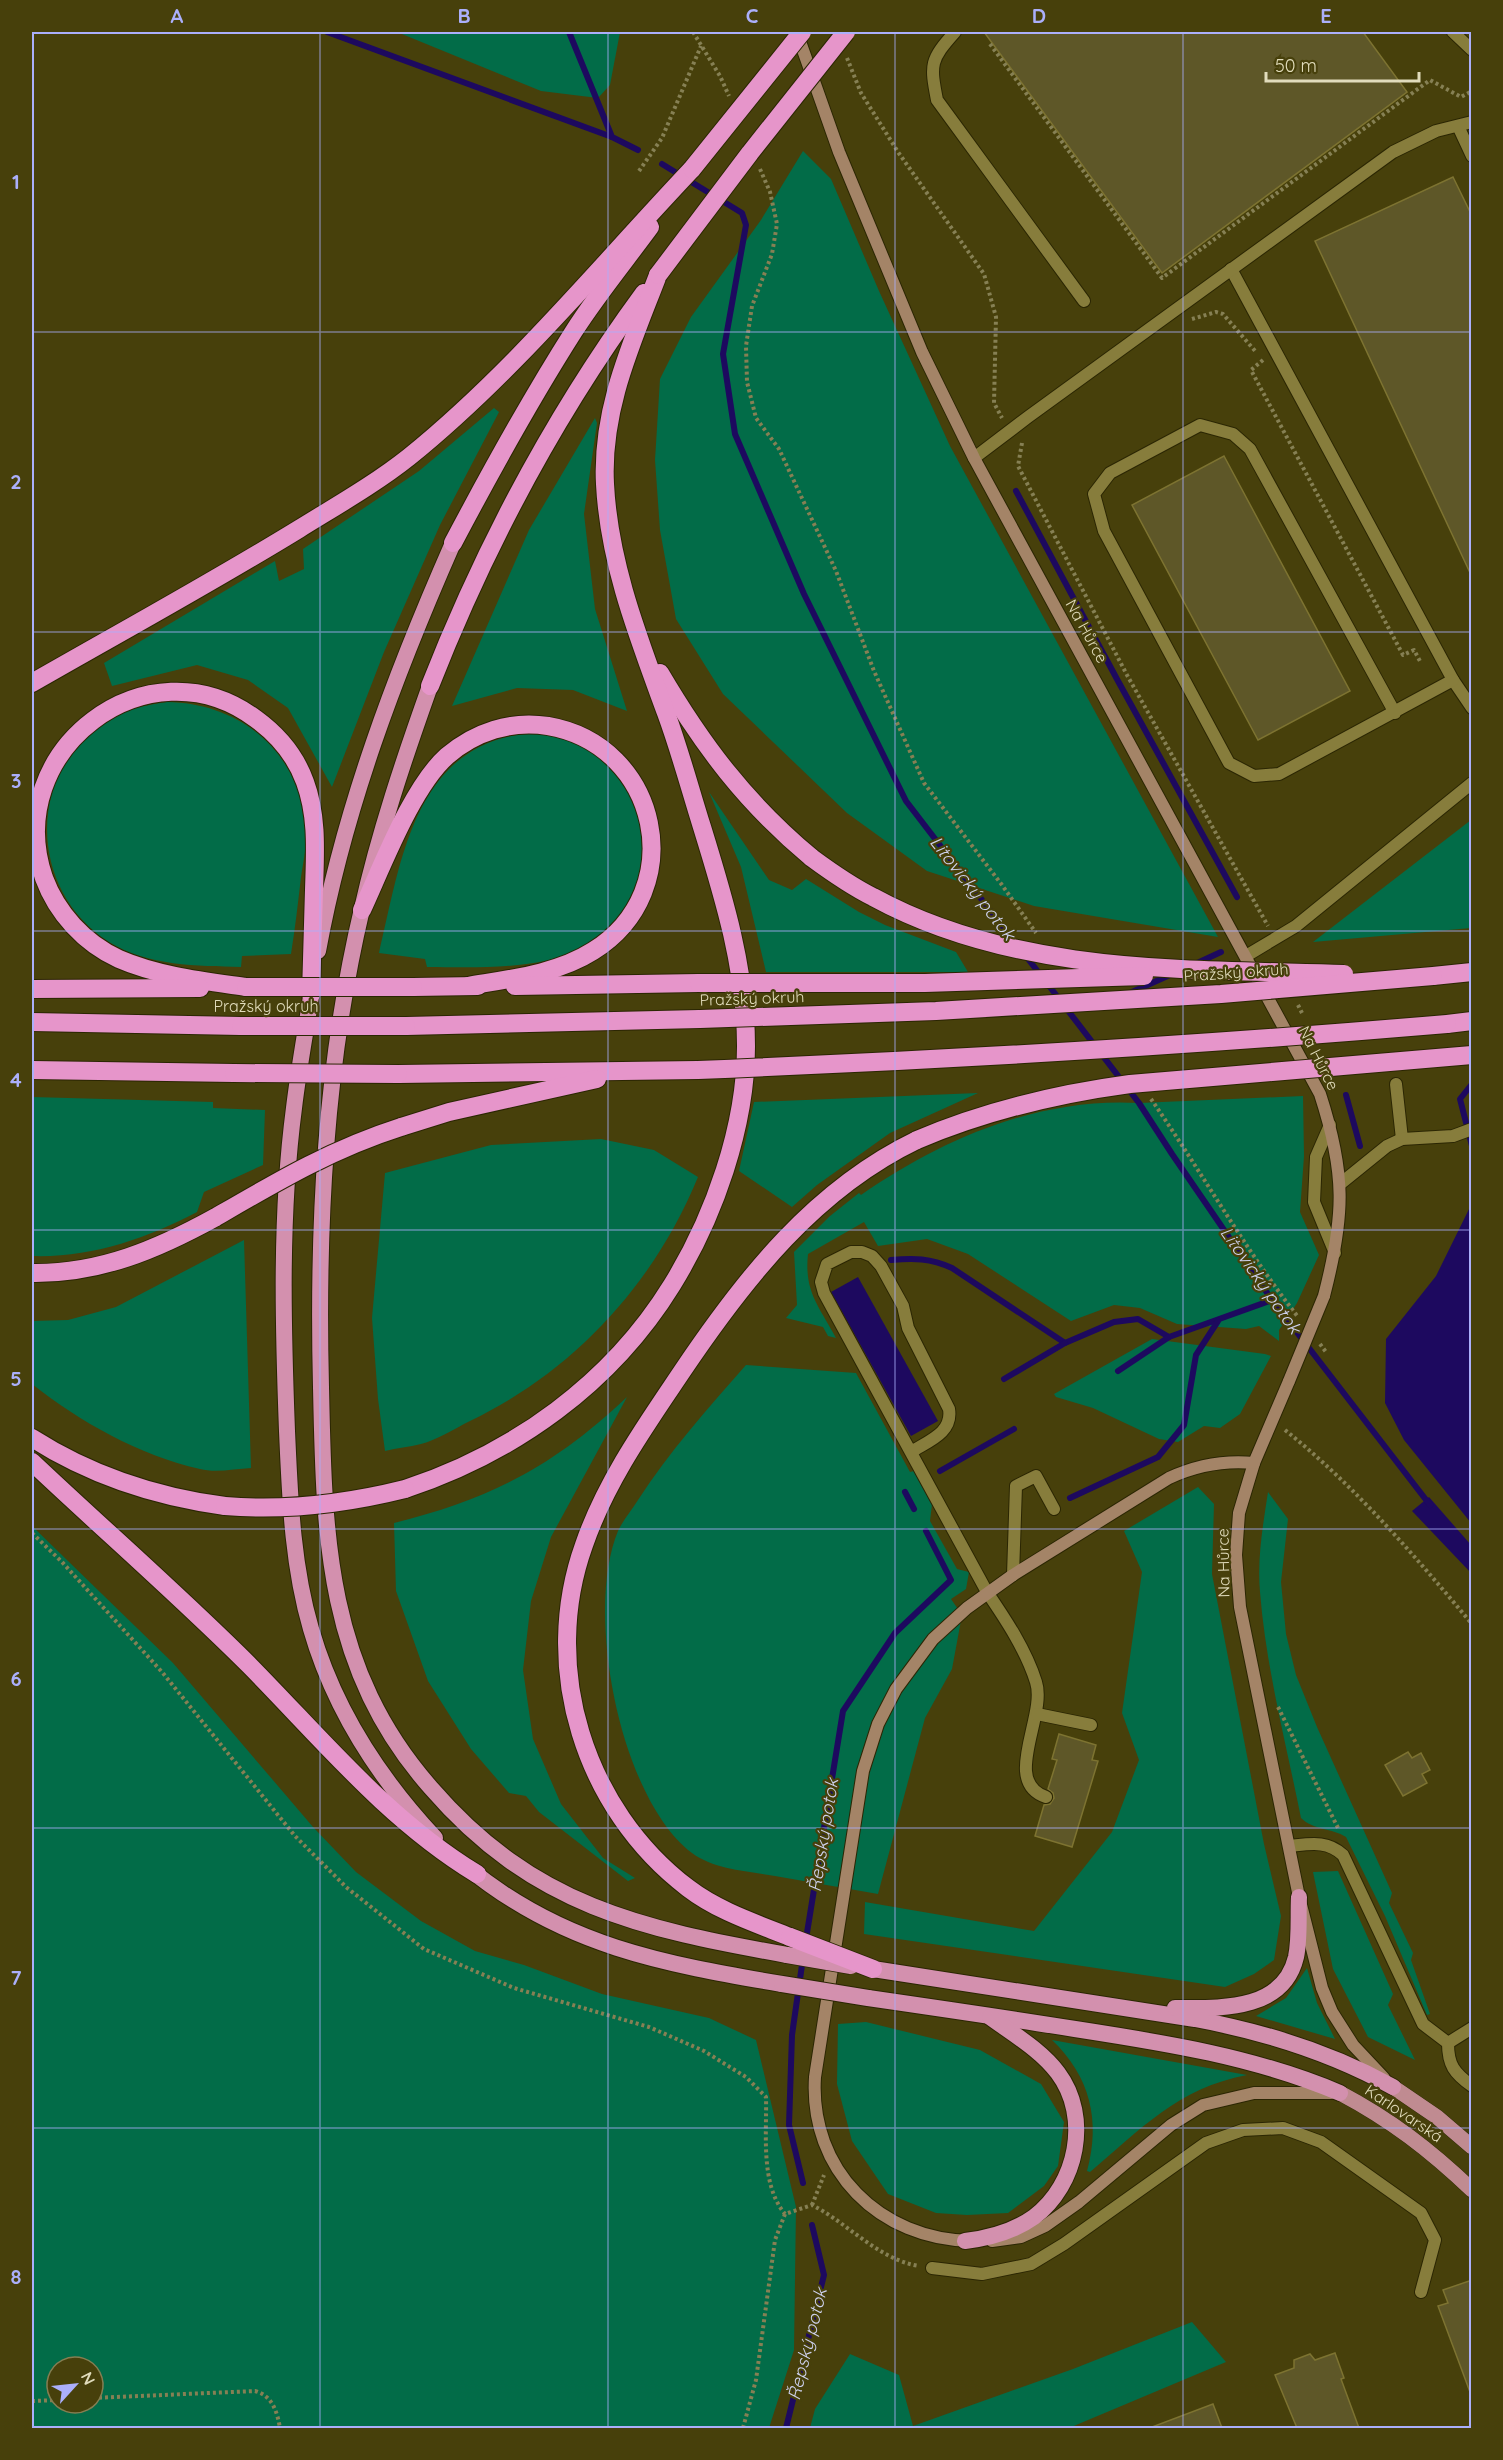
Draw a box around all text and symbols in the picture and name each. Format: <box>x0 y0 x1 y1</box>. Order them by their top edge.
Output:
text: A <box>171 3 184 28</box>
text: B <box>457 3 471 28</box>
text: C <box>746 3 759 28</box>
text: D <box>1032 3 1046 28</box>
text: E <box>1320 3 1332 28</box>
scale bar <box>1266 45 1419 83</box>
text: 50 m <box>1275 54 1317 77</box>
text: 1 <box>12 169 20 194</box>
text: 2 <box>10 469 22 494</box>
street label: Na Hůrce <box>1061 596 1113 666</box>
text: 3 <box>11 768 21 793</box>
water label: Litovický potok <box>925 831 1022 946</box>
street label: Pražský okruh <box>1183 958 1289 986</box>
street label: Pražský okruh <box>699 986 805 1010</box>
street label: Pražský okruh <box>214 996 318 1016</box>
street label: Na Hůrce <box>1294 1023 1344 1093</box>
text: 4 <box>10 1067 22 1092</box>
water label: Litovický potok <box>1215 1222 1307 1339</box>
text: 5 <box>10 1366 22 1391</box>
street label: Na Hůrce <box>1212 1528 1234 1598</box>
text: 6 <box>10 1666 22 1691</box>
water label: Řepský potok <box>803 1775 844 1893</box>
text: 7 <box>11 1965 22 1990</box>
street label: Karlovarská <box>1361 2080 1447 2146</box>
text: 8 <box>11 2264 22 2289</box>
water label: Řepský potok <box>782 2284 832 2402</box>
north arrow <box>45 2355 105 2415</box>
text: N <box>77 2368 100 2388</box>

